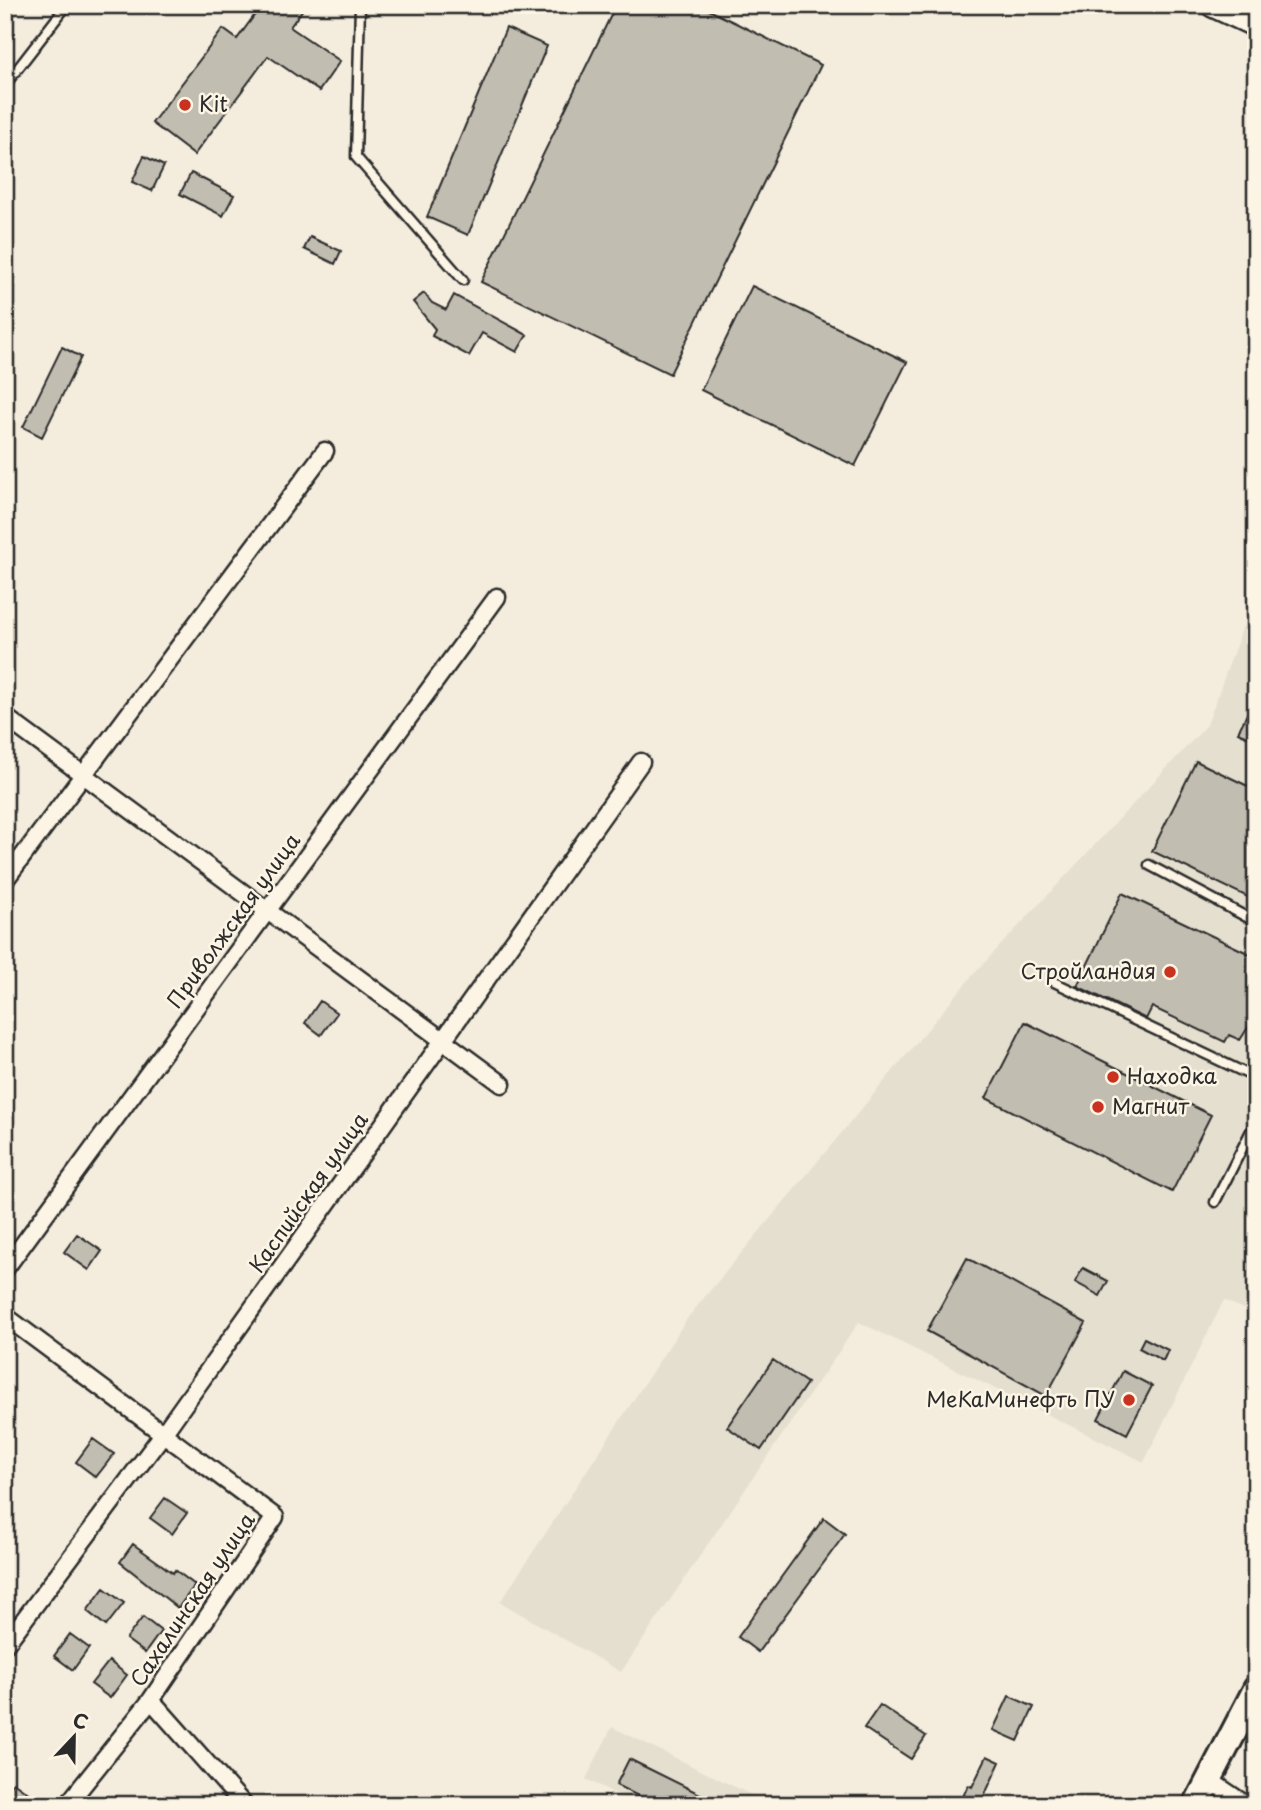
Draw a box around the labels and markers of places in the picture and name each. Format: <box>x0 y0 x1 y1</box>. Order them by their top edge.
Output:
place label: Kit <box>199 87 228 119</box>
marker: Kit <box>177 97 193 113</box>
place label: Стройландия <box>1020 954 1156 986</box>
marker: Стройландия <box>1162 964 1178 980</box>
place label: Находка <box>1127 1059 1217 1091</box>
marker: Находка <box>1105 1069 1121 1085</box>
place label: Магнит <box>1112 1089 1189 1121</box>
marker: Магнит <box>1090 1099 1106 1115</box>
place label: МеКаМинефть ПУ <box>926 1382 1115 1414</box>
marker: МеКаМинефть ПУ <box>1121 1392 1137 1408</box>

